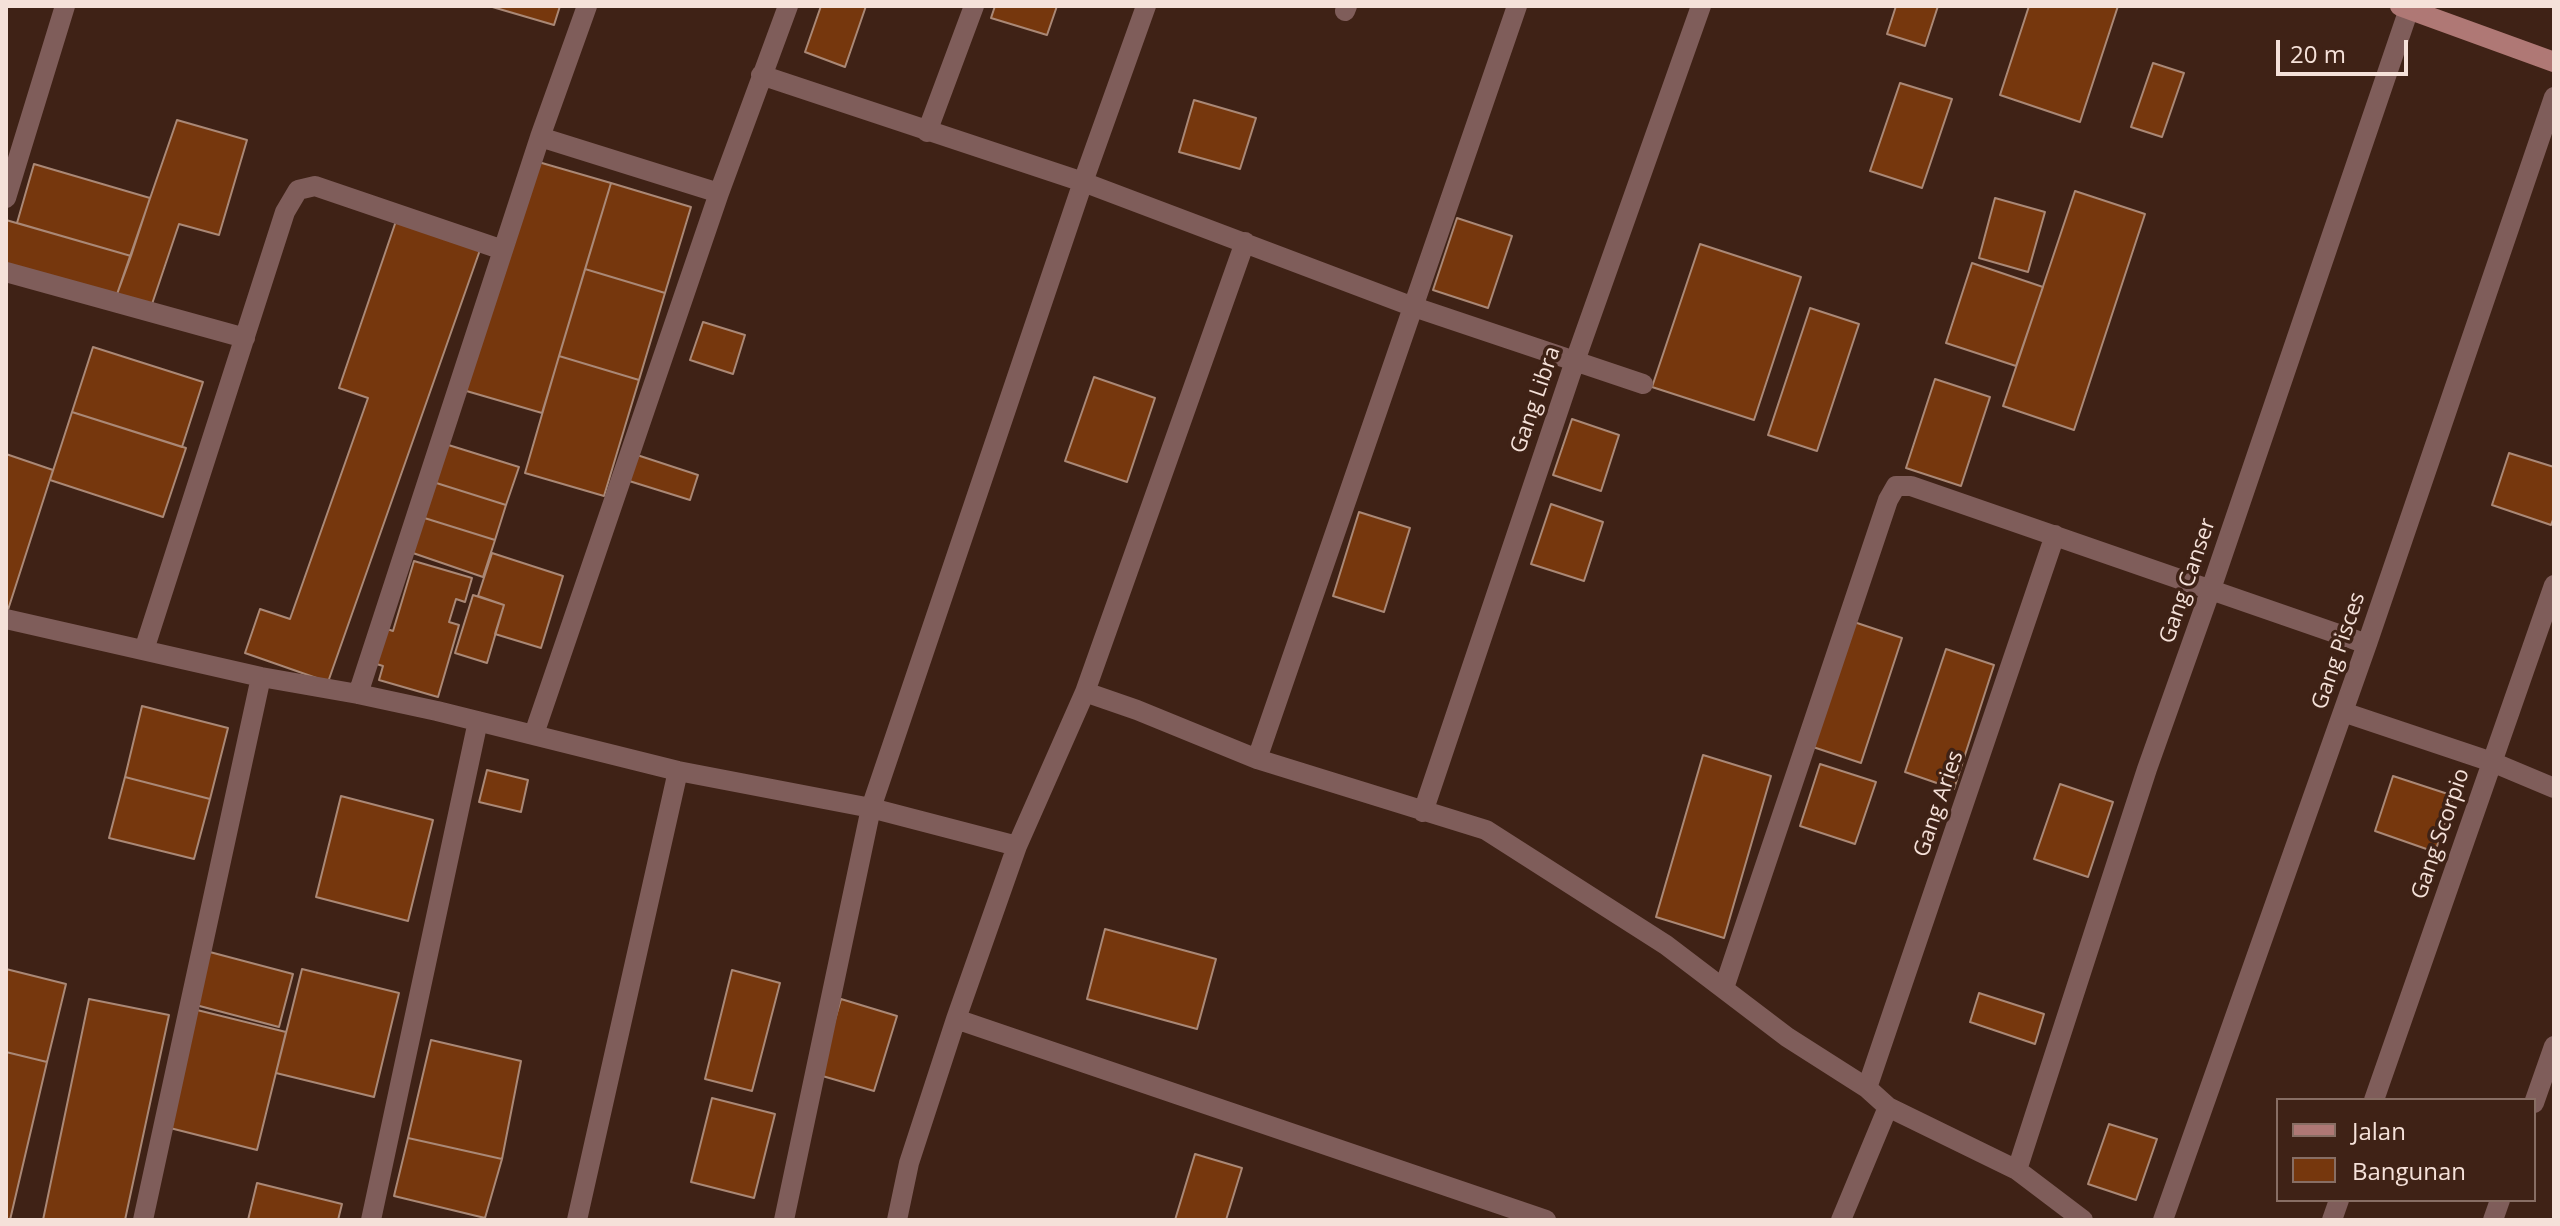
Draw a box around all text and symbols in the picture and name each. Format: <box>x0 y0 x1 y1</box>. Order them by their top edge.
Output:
scale bar <box>2280 24 2412 74</box>
text: 20 m <box>2290 37 2346 70</box>
street label: Gang Libra <box>1505 343 1567 457</box>
street label: Gang Canser <box>2154 515 2222 647</box>
street label: Gang Pisces <box>2307 589 2371 713</box>
street label: Gang Aries <box>1909 747 1969 861</box>
street label: Gang Scorpio <box>2406 765 2476 903</box>
legend <box>2276 1098 2536 1202</box>
text: Jalan <box>2352 1114 2406 1147</box>
text: Bangunan <box>2352 1154 2466 1187</box>

